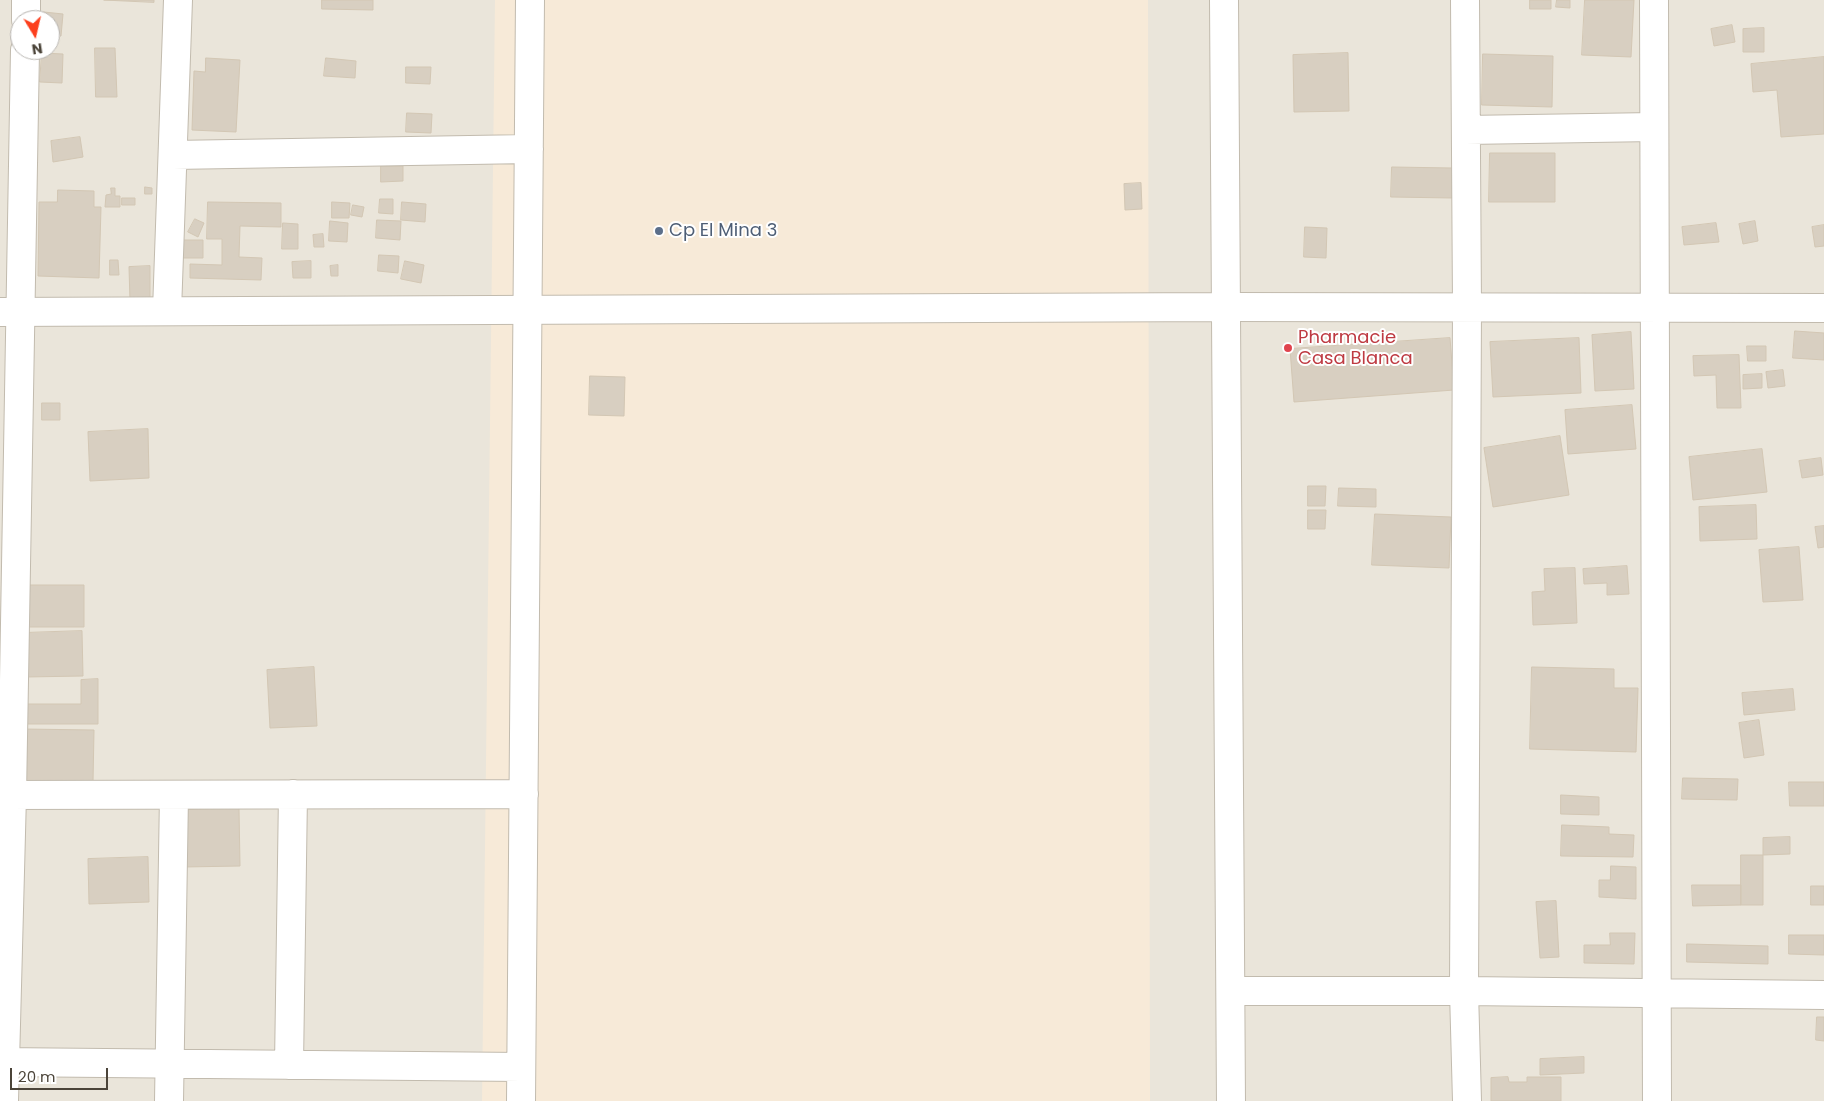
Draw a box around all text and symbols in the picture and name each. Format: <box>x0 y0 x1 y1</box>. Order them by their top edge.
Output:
north arrow <box>10 10 60 60</box>
text: N <box>30 38 44 60</box>
place label: Cp El Mina 3 <box>669 220 777 242</box>
marker: Cp El Mina 3 <box>653 225 665 237</box>
place label: Pharmacie Casa Blanca <box>1298 327 1413 369</box>
marker: Pharmacie Casa Blanca <box>1282 342 1294 354</box>
scale bar <box>12 1058 110 1090</box>
text: 20 m <box>18 1066 56 1087</box>

